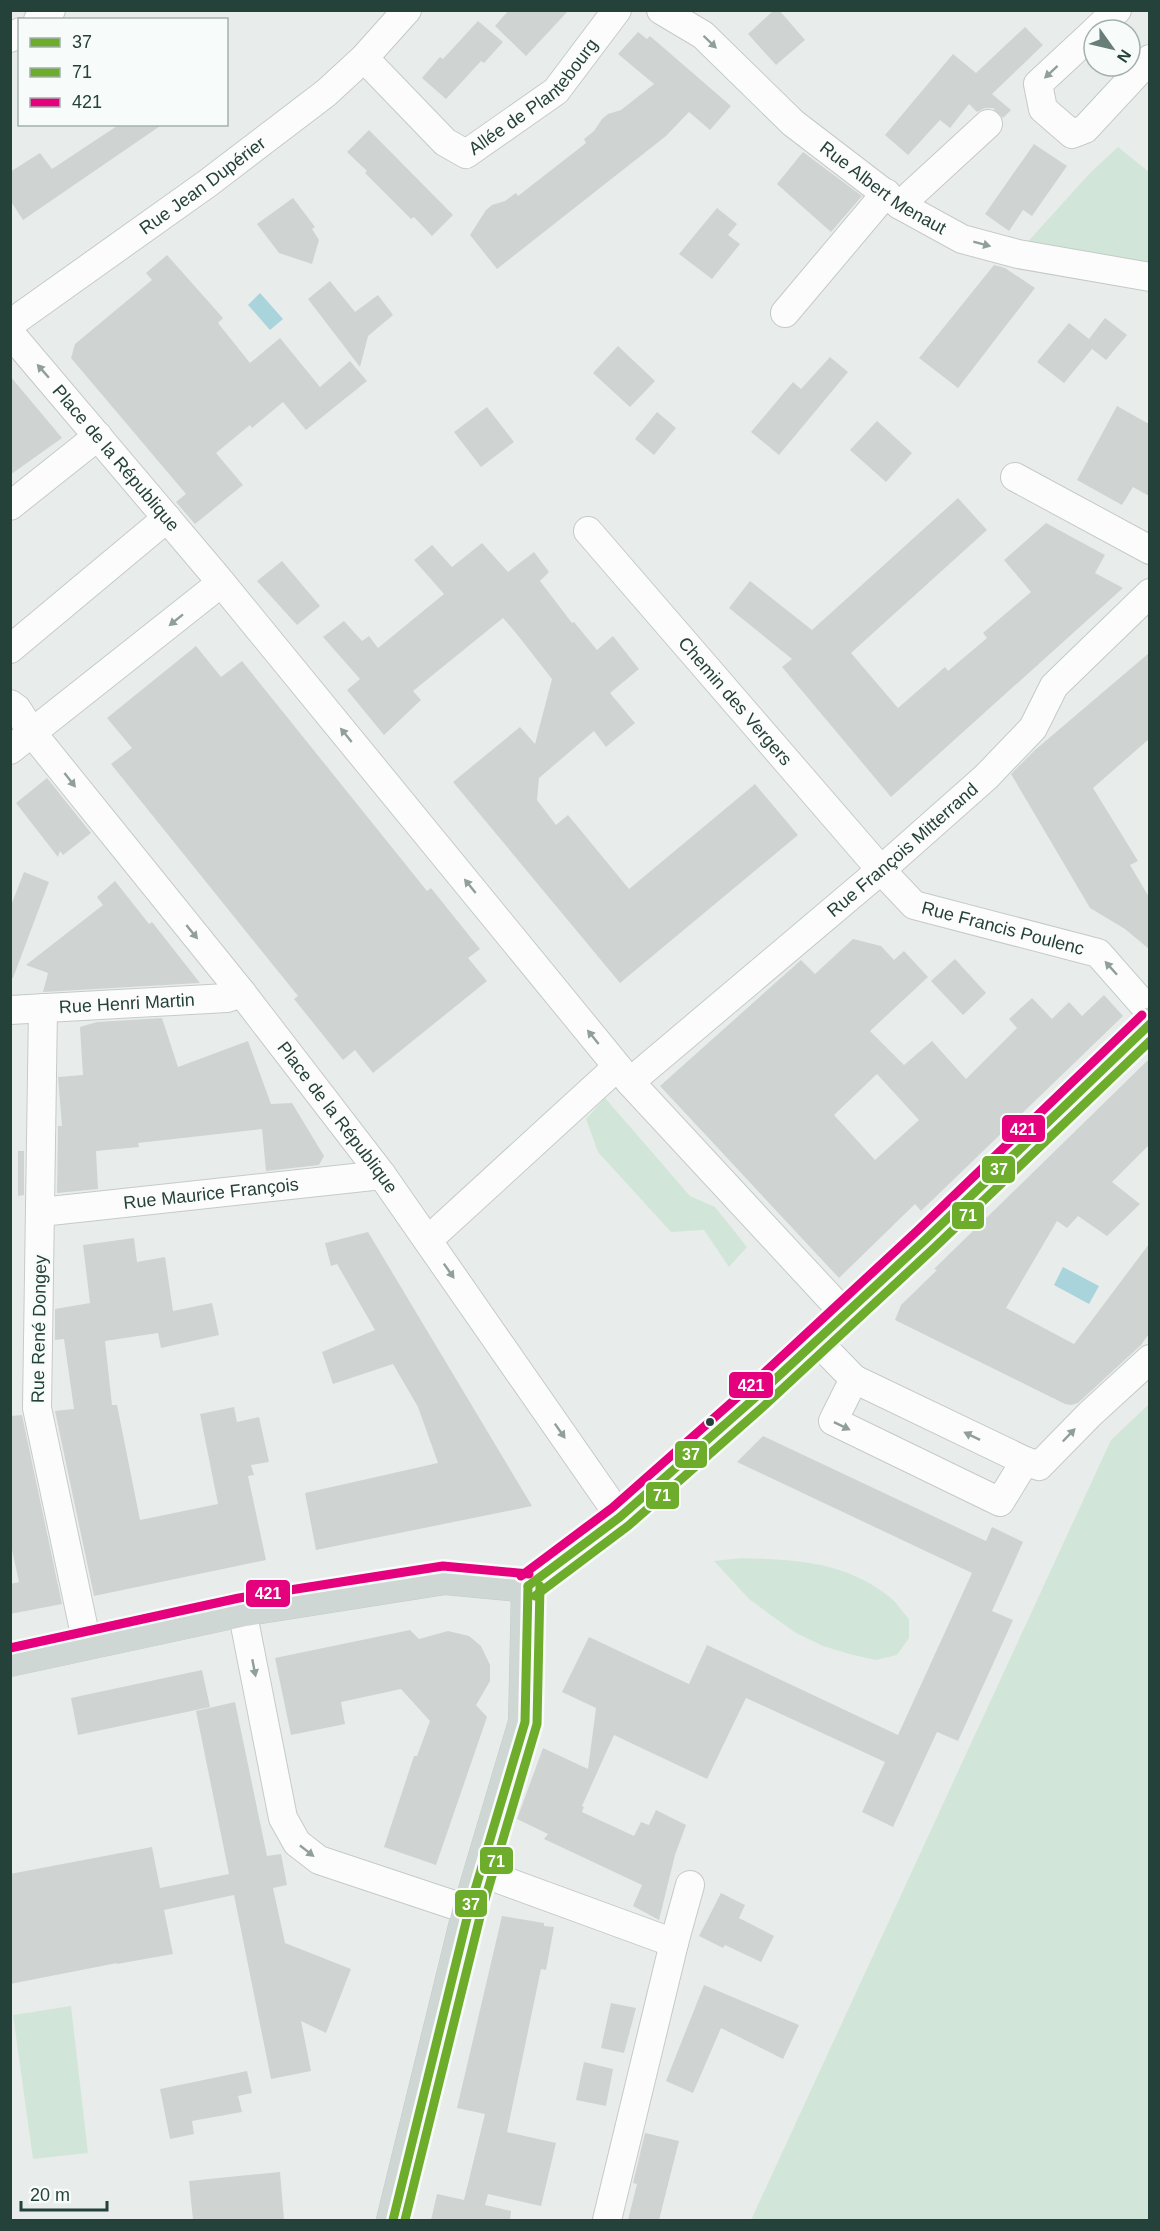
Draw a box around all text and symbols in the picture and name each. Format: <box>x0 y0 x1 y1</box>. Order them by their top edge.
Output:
legend <box>18 18 228 126</box>
north arrow <box>1082 18 1142 78</box>
text: 37 <box>72 32 92 52</box>
street label: Allée de Plantebourg <box>465 35 602 159</box>
one-way arrow <box>702 35 717 49</box>
text: N <box>1114 47 1134 66</box>
text: 71 <box>72 62 92 82</box>
one-way arrow <box>1044 65 1059 79</box>
text: 421 <box>72 92 102 112</box>
street label: Rue Jean Dupérier <box>136 133 269 239</box>
street label: Rue Albert Menaut <box>816 137 950 238</box>
one-way arrow <box>973 240 991 249</box>
one-way arrow <box>36 363 49 379</box>
street label: Place de la République <box>49 381 184 535</box>
one-way arrow <box>168 613 183 625</box>
street label: Chemin des Vergers <box>674 633 796 769</box>
one-way arrow <box>340 728 353 743</box>
one-way arrow <box>63 772 75 787</box>
street label: Rue François Mitterrand <box>823 779 982 921</box>
one-way arrow <box>464 879 476 894</box>
street label: Rue Francis Poulenc <box>919 897 1086 959</box>
one-way arrow <box>185 924 198 940</box>
one-way arrow <box>1105 961 1118 976</box>
street label: Rue Henri Martin <box>58 990 195 1017</box>
one-way arrow <box>587 1030 600 1045</box>
street label: Place de la République <box>273 1038 402 1197</box>
line badge: 421 <box>1001 1114 1046 1143</box>
text: 421 <box>1010 1121 1036 1138</box>
line badge: 37 <box>981 1155 1016 1184</box>
text: 37 <box>990 1161 1008 1178</box>
street label: Rue Maurice François <box>122 1174 300 1213</box>
line badge: 71 <box>951 1201 985 1230</box>
text: 71 <box>959 1207 977 1224</box>
street label: Rue René Dongey <box>28 1255 50 1403</box>
one-way arrow <box>443 1263 454 1279</box>
line badge: 421 <box>728 1371 774 1399</box>
text: 421 <box>738 1377 764 1394</box>
unlabelled marker <box>704 1416 716 1428</box>
one-way arrow <box>834 1421 851 1431</box>
one-way arrow <box>554 1423 566 1439</box>
one-way arrow <box>1062 1429 1076 1443</box>
one-way arrow <box>963 1431 981 1441</box>
line badge: 37 <box>674 1440 708 1469</box>
text: 37 <box>682 1446 700 1463</box>
line badge: 71 <box>645 1481 680 1510</box>
text: 71 <box>653 1487 671 1504</box>
line badge: 421 <box>245 1579 291 1608</box>
text: 421 <box>255 1585 281 1602</box>
one-way arrow <box>250 1658 259 1677</box>
one-way arrow <box>300 1844 315 1856</box>
line badge: 71 <box>479 1846 514 1875</box>
text: 71 <box>487 1853 505 1870</box>
line badge: 37 <box>454 1889 488 1918</box>
text: 37 <box>462 1896 480 1913</box>
scale bar <box>21 2174 106 2212</box>
text: 20 m <box>30 2185 70 2205</box>

